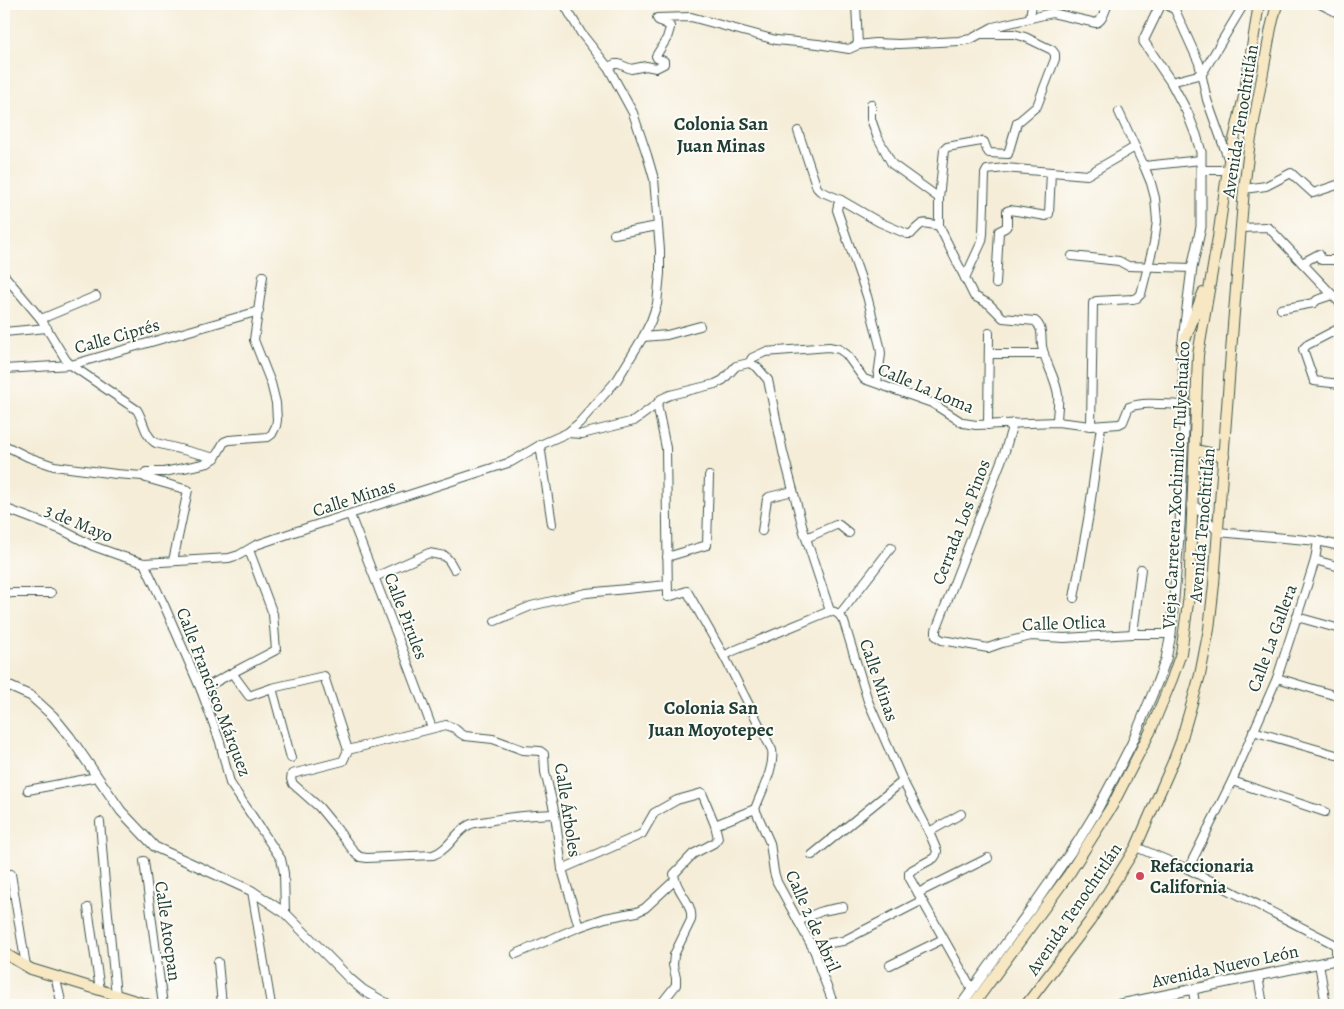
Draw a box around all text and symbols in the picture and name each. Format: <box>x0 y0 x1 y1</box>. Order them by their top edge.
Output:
street label: Avenida Tenochtitlán <box>1216 42 1264 200</box>
district label: Colonia San Juan Minas <box>674 111 769 159</box>
street label: Calle Ciprés <box>72 312 162 360</box>
street label: Vieja Carretera Xochimilco Tulyehualco <box>1156 340 1196 631</box>
street label: Calle La Loma <box>874 357 978 419</box>
street label: Avenida Tenochtitlán <box>1183 447 1221 604</box>
street label: Cerrada Los Pinos <box>926 456 996 588</box>
street label: Calle Minas <box>310 473 398 523</box>
street label: 3 de Mayo <box>41 498 117 548</box>
street label: Calle Pirules <box>378 569 434 663</box>
street label: Calle La Gallera <box>1241 580 1303 695</box>
street label: Calle Francisco Márquez <box>171 604 257 780</box>
street label: Calle Otlica <box>1022 610 1107 636</box>
street label: Calle Minas <box>854 636 904 724</box>
district label: Colonia San Juan Moyotepec <box>648 695 774 743</box>
street label: Calle Árboles <box>549 761 587 859</box>
street label: Avenida Tenochtitlán <box>1020 838 1127 981</box>
place label: Refaccionaria California <box>1150 854 1254 899</box>
street label: Calle 2 de Abril <box>780 866 846 976</box>
marker: Refaccionaria California <box>1134 870 1146 882</box>
street label: Calle Atocpan <box>149 879 187 983</box>
street label: Avenida Nuevo León <box>1148 939 1301 993</box>

